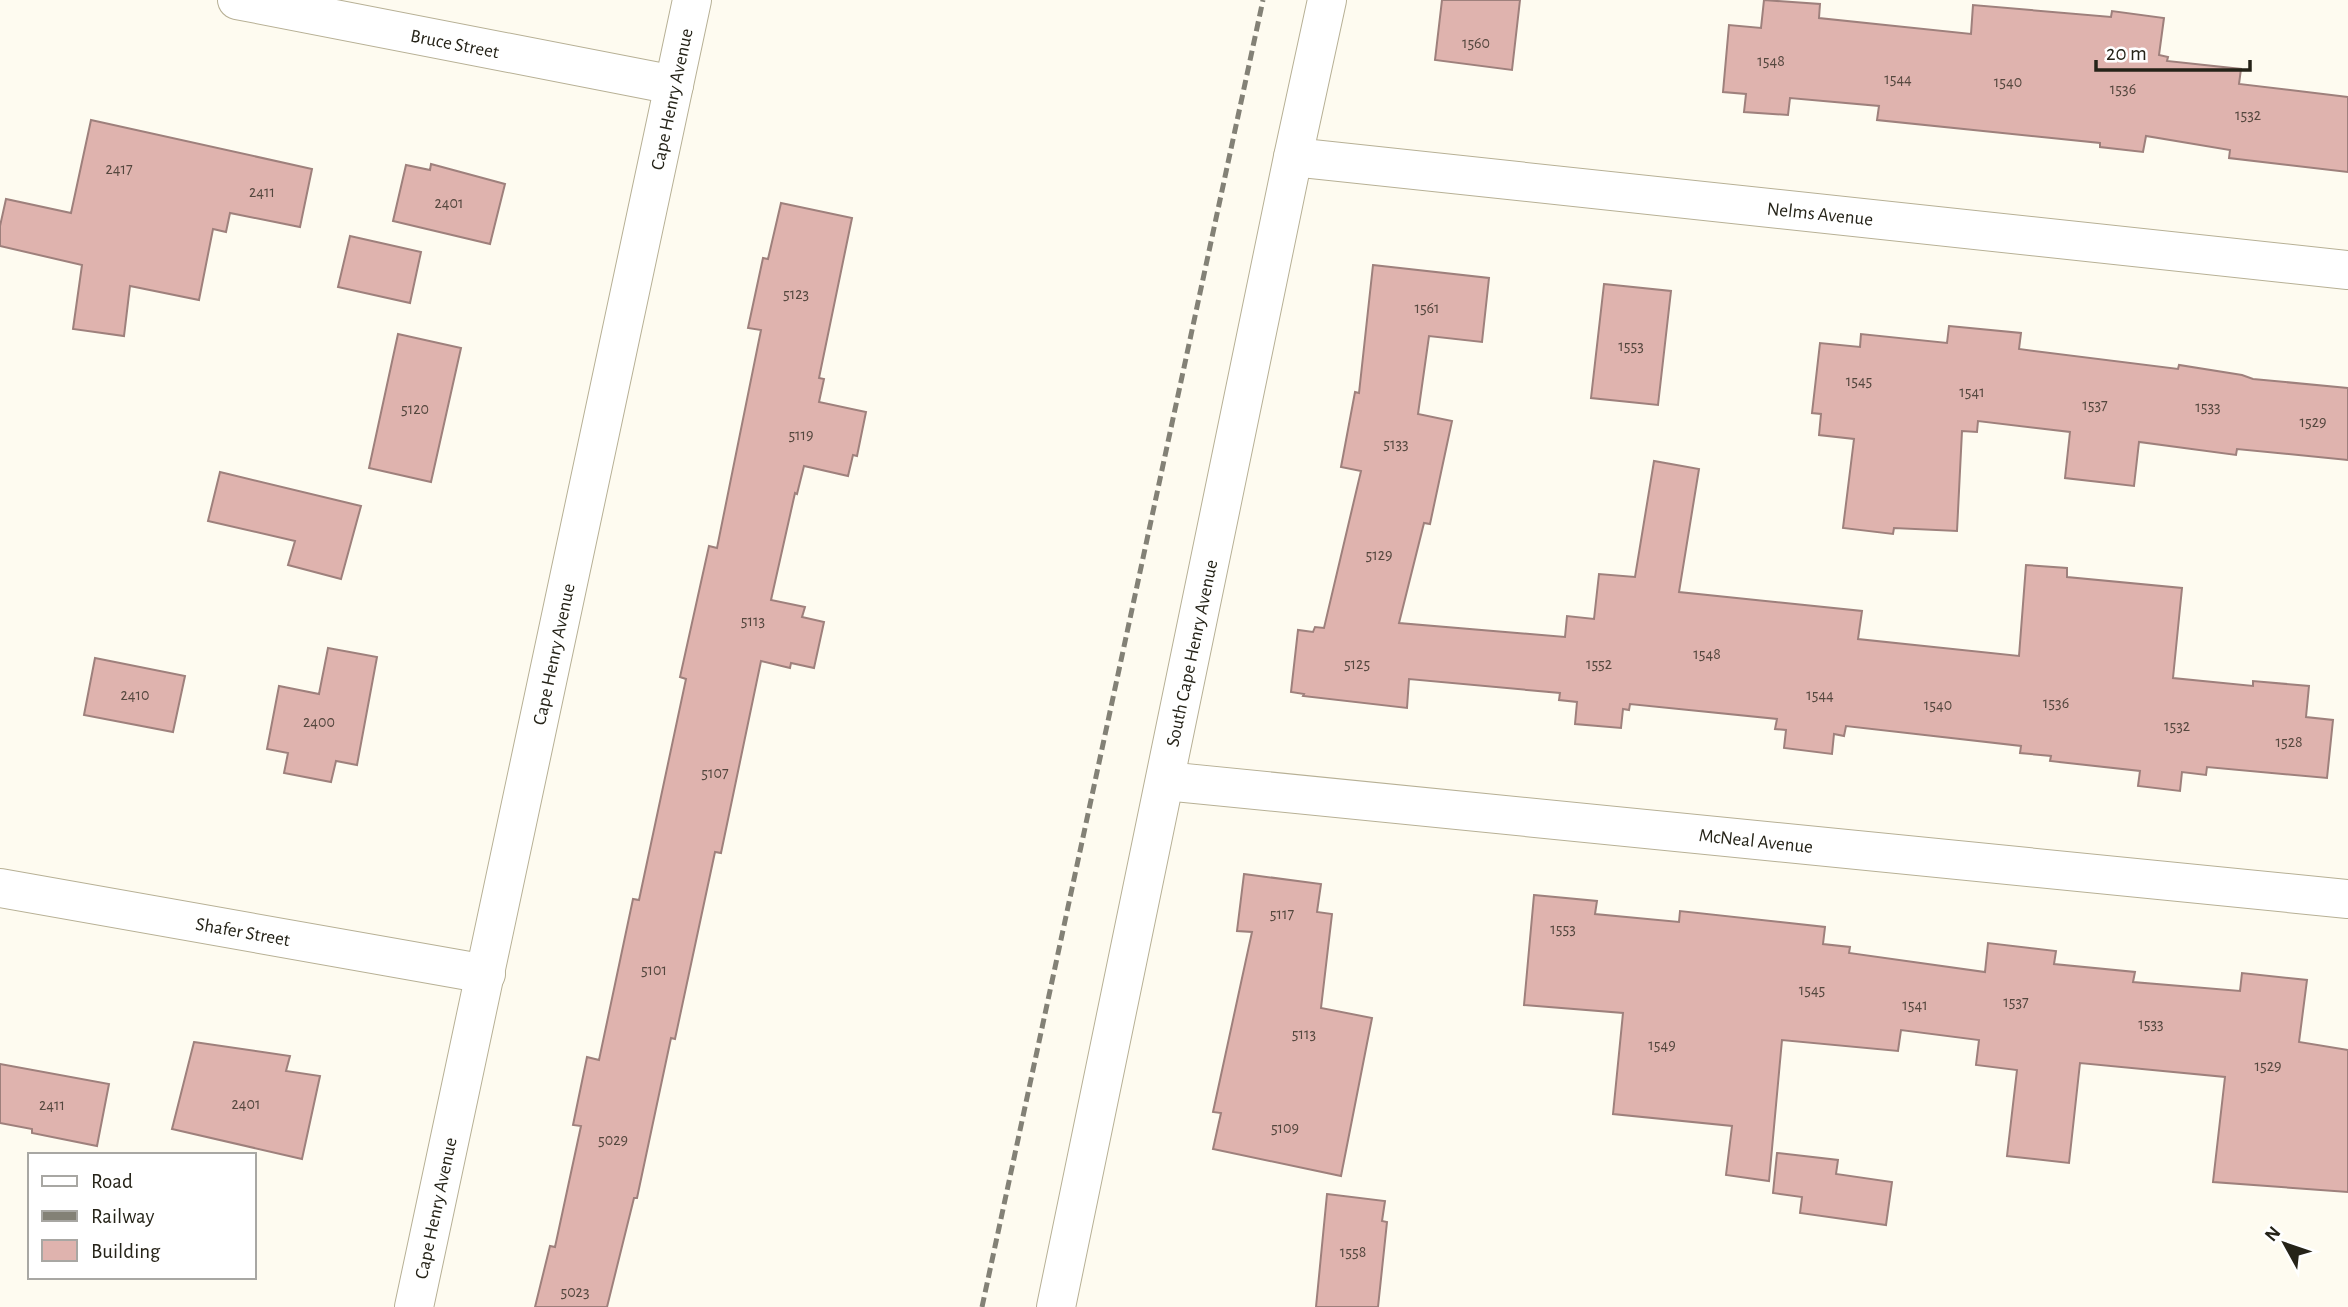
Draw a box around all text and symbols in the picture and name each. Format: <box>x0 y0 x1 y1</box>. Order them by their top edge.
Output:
street label: Bruce Street <box>409 27 501 62</box>
street label: Cape Henry Avenue <box>648 27 697 172</box>
scale bar <box>2096 28 2250 72</box>
house number: 1560 <box>1462 35 1490 51</box>
text: 20 m <box>2106 43 2147 64</box>
house number: 1548 <box>1757 53 1785 69</box>
house number: 1544 <box>1884 71 1912 87</box>
house number: 1540 <box>1994 74 2022 90</box>
house number: 1536 <box>2110 81 2136 97</box>
house number: 1532 <box>2235 107 2261 123</box>
house number: 2417 <box>105 161 133 177</box>
house number: 2411 <box>249 184 275 200</box>
house number: 2401 <box>435 195 463 211</box>
street label: Nelms Avenue <box>1766 199 1874 230</box>
house number: 5123 <box>783 286 809 302</box>
house number: 1561 <box>1414 300 1440 316</box>
house number: 1553 <box>1618 338 1644 354</box>
house number: 1545 <box>1846 373 1872 389</box>
house number: 1541 <box>1959 384 1985 400</box>
house number: 1537 <box>2082 397 2108 413</box>
house number: 1533 <box>2195 399 2221 415</box>
house number: 5120 <box>401 401 429 417</box>
house number: 1529 <box>2300 414 2327 430</box>
house number: 5119 <box>788 427 814 443</box>
house number: 5133 <box>1383 436 1409 452</box>
house number: 5129 <box>1366 547 1393 563</box>
street label: South Cape Henry Avenue <box>1163 558 1222 749</box>
street label: Cape Henry Avenue <box>530 582 579 727</box>
house number: 5113 <box>741 613 765 629</box>
house number: 1548 <box>1693 646 1721 662</box>
house number: 5125 <box>1344 656 1370 672</box>
house number: 1552 <box>1586 656 1612 672</box>
house number: 2410 <box>121 687 149 703</box>
house number: 1544 <box>1806 687 1834 703</box>
house number: 1536 <box>2043 695 2069 711</box>
house number: 1540 <box>1924 697 1952 713</box>
house number: 2400 <box>303 714 335 730</box>
house number: 1532 <box>2164 718 2190 734</box>
house number: 1528 <box>2275 734 2303 750</box>
house number: 5107 <box>701 765 729 781</box>
street label: McNeal Avenue <box>1698 826 1814 857</box>
house number: 5117 <box>1270 906 1295 922</box>
street label: Shafer Street <box>194 915 291 950</box>
house number: 1553 <box>1550 921 1576 937</box>
house number: 5101 <box>641 962 667 978</box>
house number: 1545 <box>1799 982 1825 998</box>
house number: 1537 <box>2003 994 2029 1010</box>
house number: 1541 <box>1902 997 1928 1013</box>
house number: 1533 <box>2138 1016 2164 1032</box>
house number: 5113 <box>1292 1026 1316 1042</box>
house number: 1549 <box>1648 1037 1676 1053</box>
house number: 1529 <box>2255 1058 2282 1074</box>
house number: 2401 <box>232 1096 260 1112</box>
house number: 2411 <box>39 1097 65 1113</box>
house number: 5109 <box>1271 1120 1299 1136</box>
house number: 5029 <box>598 1132 628 1148</box>
street label: Cape Henry Avenue <box>412 1136 461 1281</box>
legend <box>28 1153 256 1279</box>
text: Road <box>91 1171 133 1192</box>
text: Railway <box>91 1206 154 1227</box>
north arrow <box>2250 1209 2320 1279</box>
text: N <box>2262 1223 2285 1245</box>
text: Building <box>91 1241 161 1262</box>
house number: 1558 <box>1340 1244 1366 1260</box>
house number: 5023 <box>560 1284 590 1300</box>

